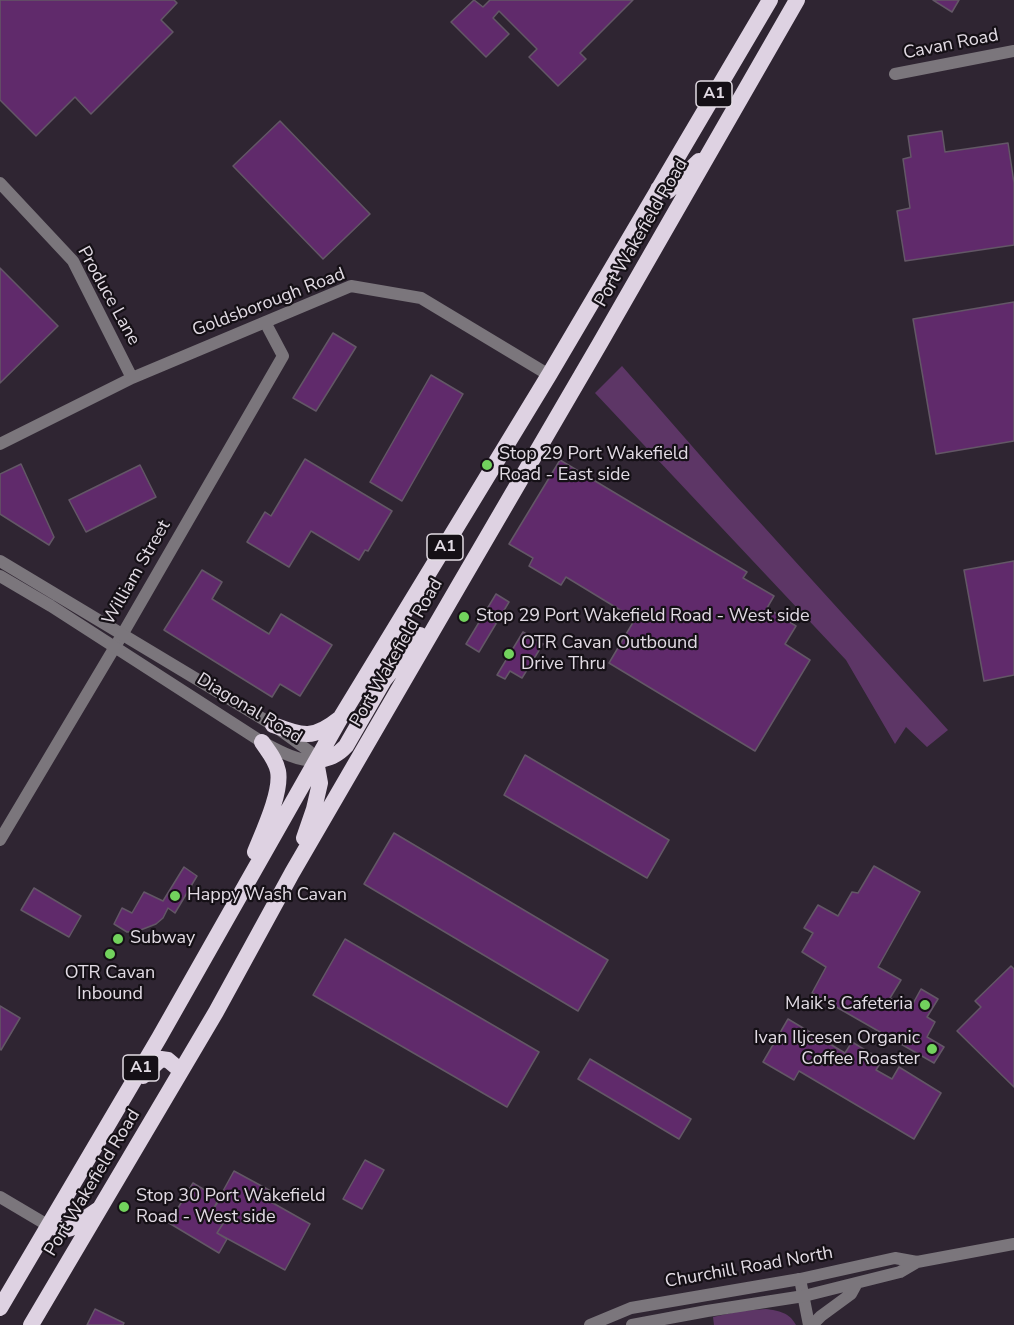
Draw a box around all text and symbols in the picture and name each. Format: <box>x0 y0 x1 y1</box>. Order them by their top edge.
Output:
street label: Cavan Road <box>902 25 1000 65</box>
road number: A1 <box>696 81 732 107</box>
street label: Port Wakefield Road <box>591 155 693 311</box>
street label: Produce Lane <box>72 243 144 349</box>
street label: Goldsborough Road <box>190 264 348 342</box>
place label: Stop 29 Port Wakefield Road - East side <box>499 444 688 486</box>
marker: Stop 29 Port Wakefield Road - East side <box>480 458 494 472</box>
street label: William Street <box>98 517 176 629</box>
road number: A1 <box>427 534 463 560</box>
street label: Port Wakefield Road <box>346 575 448 731</box>
place label: Stop 29 Port Wakefield Road - West side <box>476 606 810 628</box>
marker: Stop 29 Port Wakefield Road - West side <box>457 610 471 624</box>
place label: OTR Cavan Outbound Drive Thru <box>521 633 698 676</box>
marker: OTR Cavan Outbound Drive Thru <box>502 647 516 661</box>
street label: Diagonal Road <box>192 669 306 749</box>
place label: Happy Wash Cavan <box>187 885 347 907</box>
marker: Happy Wash Cavan <box>168 889 182 903</box>
place label: Subway <box>130 928 195 950</box>
marker: Subway <box>111 932 125 946</box>
marker: OTR Cavan Inbound <box>103 947 117 961</box>
place label: OTR Cavan Inbound <box>65 963 155 1006</box>
place label: Maik's Cafeteria <box>785 994 913 1016</box>
marker: Maik's Cafeteria <box>918 998 932 1012</box>
place label: Ivan Iljcesen Organic Coffee Roaster <box>754 1028 920 1070</box>
marker: Ivan Iljcesen Organic Coffee Roaster <box>925 1042 939 1056</box>
road number: A1 <box>123 1055 159 1081</box>
street label: Port Wakefield Road <box>41 1106 145 1260</box>
place label: Stop 30 Port Wakefield Road - West side <box>136 1186 325 1228</box>
marker: Stop 30 Port Wakefield Road - West side <box>117 1200 131 1214</box>
street label: Churchill Road North <box>663 1243 835 1293</box>

